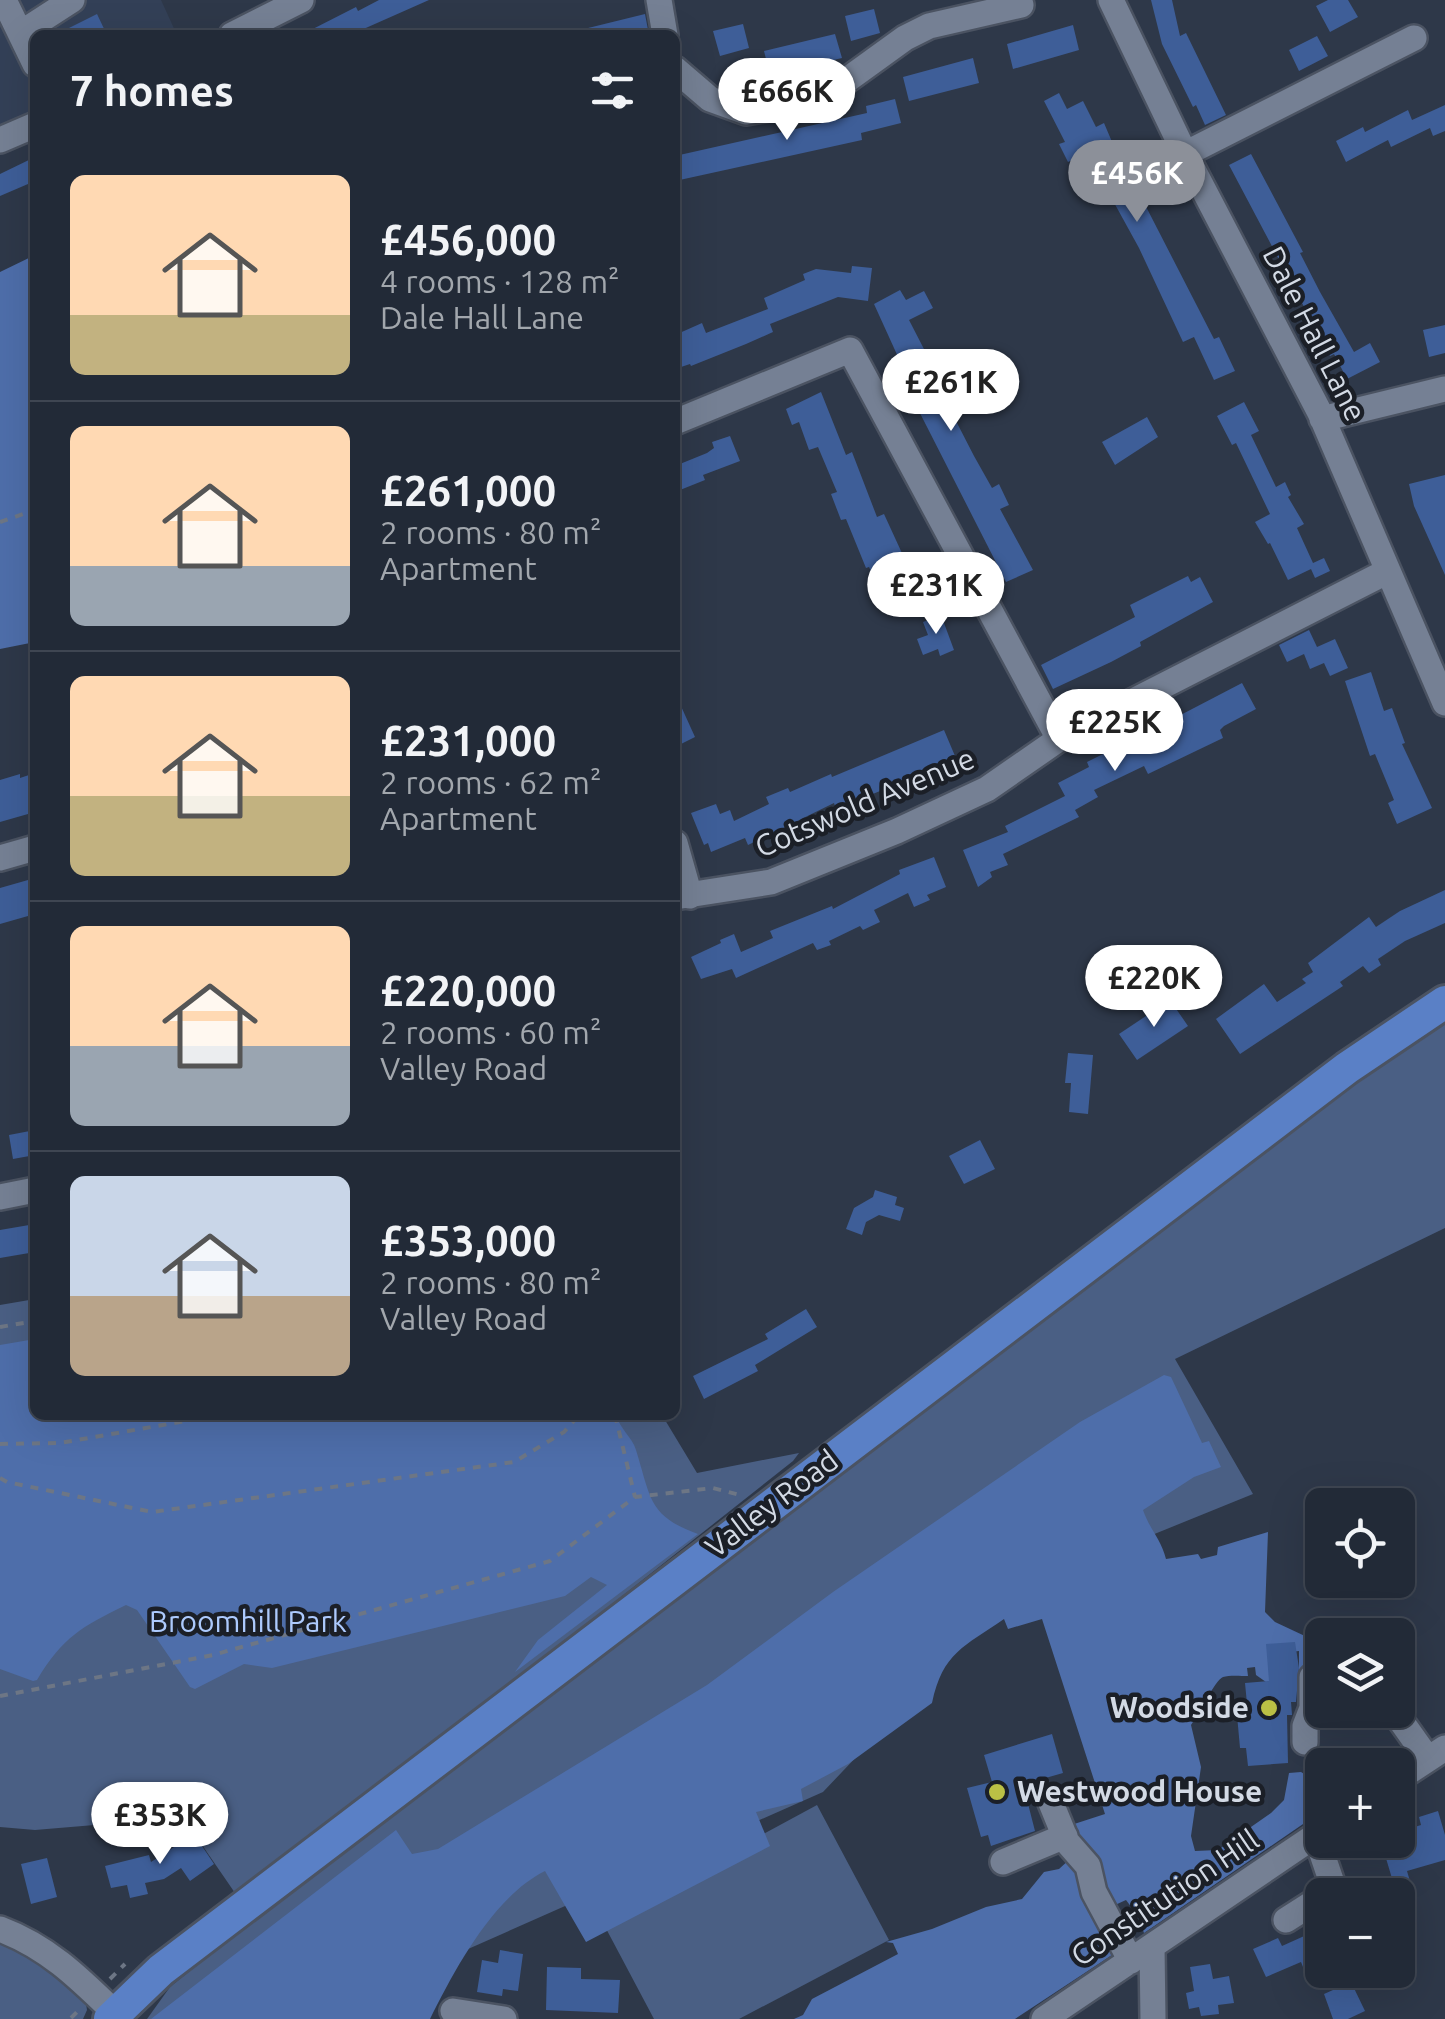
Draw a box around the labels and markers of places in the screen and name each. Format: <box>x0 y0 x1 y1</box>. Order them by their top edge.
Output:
pin: £666K <box>717 58 857 143</box>
pin: £456K <box>1067 140 1207 225</box>
pin: £261K <box>881 349 1021 434</box>
pin: £231K <box>866 552 1006 637</box>
pin: £225K <box>1045 689 1185 774</box>
pin: £220K <box>1084 945 1224 1030</box>
place label: Woodside <box>1110 1690 1249 1724</box>
marker: Woodside <box>1258 1697 1280 1719</box>
place label: Westwood House <box>1017 1774 1262 1808</box>
marker: Westwood House <box>986 1781 1008 1803</box>
pin: £353K <box>90 1782 230 1867</box>

